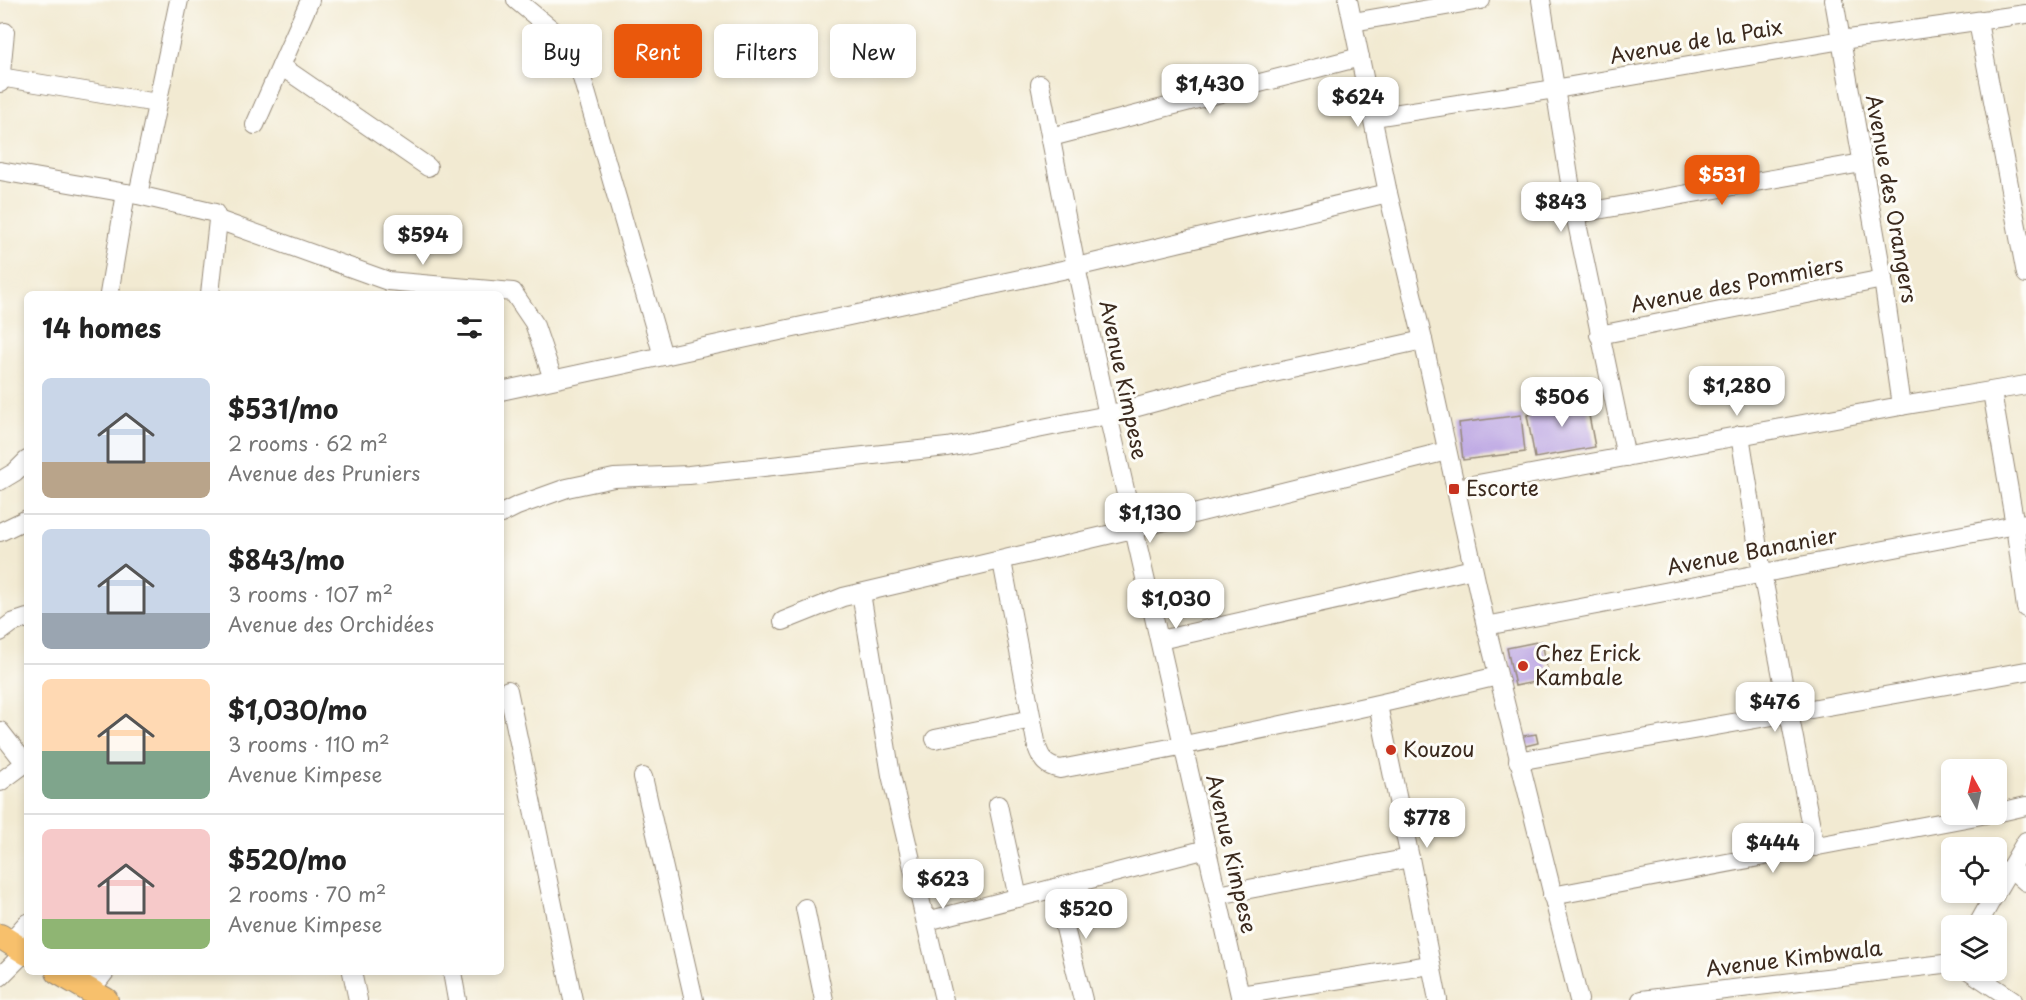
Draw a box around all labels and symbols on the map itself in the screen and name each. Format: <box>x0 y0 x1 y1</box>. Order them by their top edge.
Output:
street label: Avenue de la Paix <box>1607 9 1784 71</box>
pin: $1,430 <box>1161 64 1259 115</box>
pin: $624 <box>1322 77 1394 128</box>
street label: Avenue des Orangers <box>1859 92 1927 305</box>
pin: $531 <box>1686 155 1758 206</box>
pin: $843 <box>1525 182 1597 233</box>
pin: $594 <box>387 215 459 266</box>
street label: Avenue des Pommiers <box>1627 247 1846 319</box>
street label: Avenue Kimpese <box>1092 297 1157 462</box>
pin: $1,280 <box>1688 366 1786 417</box>
pin: $506 <box>1526 377 1598 428</box>
place label: Escorte <box>1466 471 1539 503</box>
marker: Escorte <box>1447 482 1461 496</box>
pin: $1,130 <box>1101 493 1199 544</box>
street label: Avenue Bananier <box>1664 518 1840 582</box>
pin: $1,030 <box>1127 579 1225 630</box>
place label: Chez Erick Kambale <box>1535 636 1641 692</box>
marker: Chez Erick Kambale <box>1516 659 1530 673</box>
pin: $476 <box>1739 682 1811 733</box>
place label: Kouzou <box>1403 732 1475 764</box>
marker: Kouzou <box>1384 743 1398 757</box>
north arrow <box>1941 759 2007 825</box>
street label: Avenue Kimpese <box>1199 771 1267 936</box>
pin: $778 <box>1391 798 1463 849</box>
pin: $444 <box>1737 823 1809 874</box>
pin: $623 <box>907 859 979 910</box>
pin: $520 <box>1050 889 1122 940</box>
street label: Avenue Kimbwala <box>1704 930 1885 984</box>

